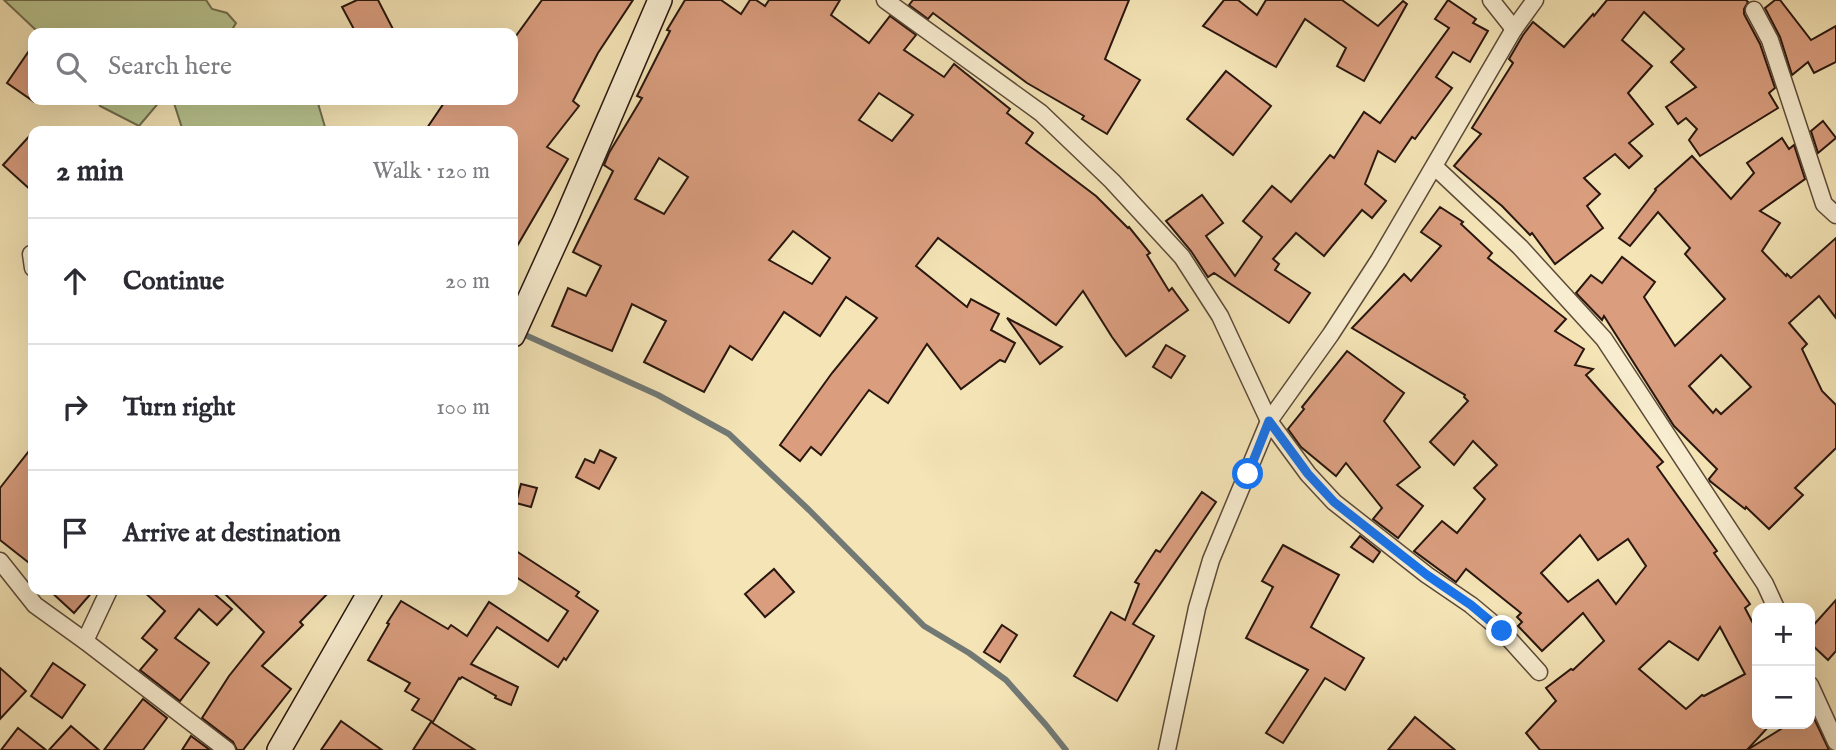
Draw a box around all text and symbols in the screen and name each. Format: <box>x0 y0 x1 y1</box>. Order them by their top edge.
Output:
search box <box>28 28 518 105</box>
icon: search <box>52 48 90 86</box>
text: Search here <box>108 50 232 83</box>
text: 2 min <box>56 153 124 191</box>
text: Walk · 120 m <box>372 157 490 186</box>
icon: ahead <box>56 262 94 300</box>
text: Continue <box>123 265 224 298</box>
text: 20 m <box>445 267 490 296</box>
icon: right <box>56 388 94 426</box>
text: Turn right <box>123 391 236 424</box>
text: 100 m <box>436 393 490 422</box>
route start <box>1232 458 1263 489</box>
icon: arrive <box>56 514 94 552</box>
text: Arrive at destination <box>123 517 341 550</box>
map controls <box>1752 603 1815 729</box>
button: + <box>1752 603 1815 666</box>
route end <box>1486 615 1517 646</box>
button: − <box>1752 666 1815 729</box>

